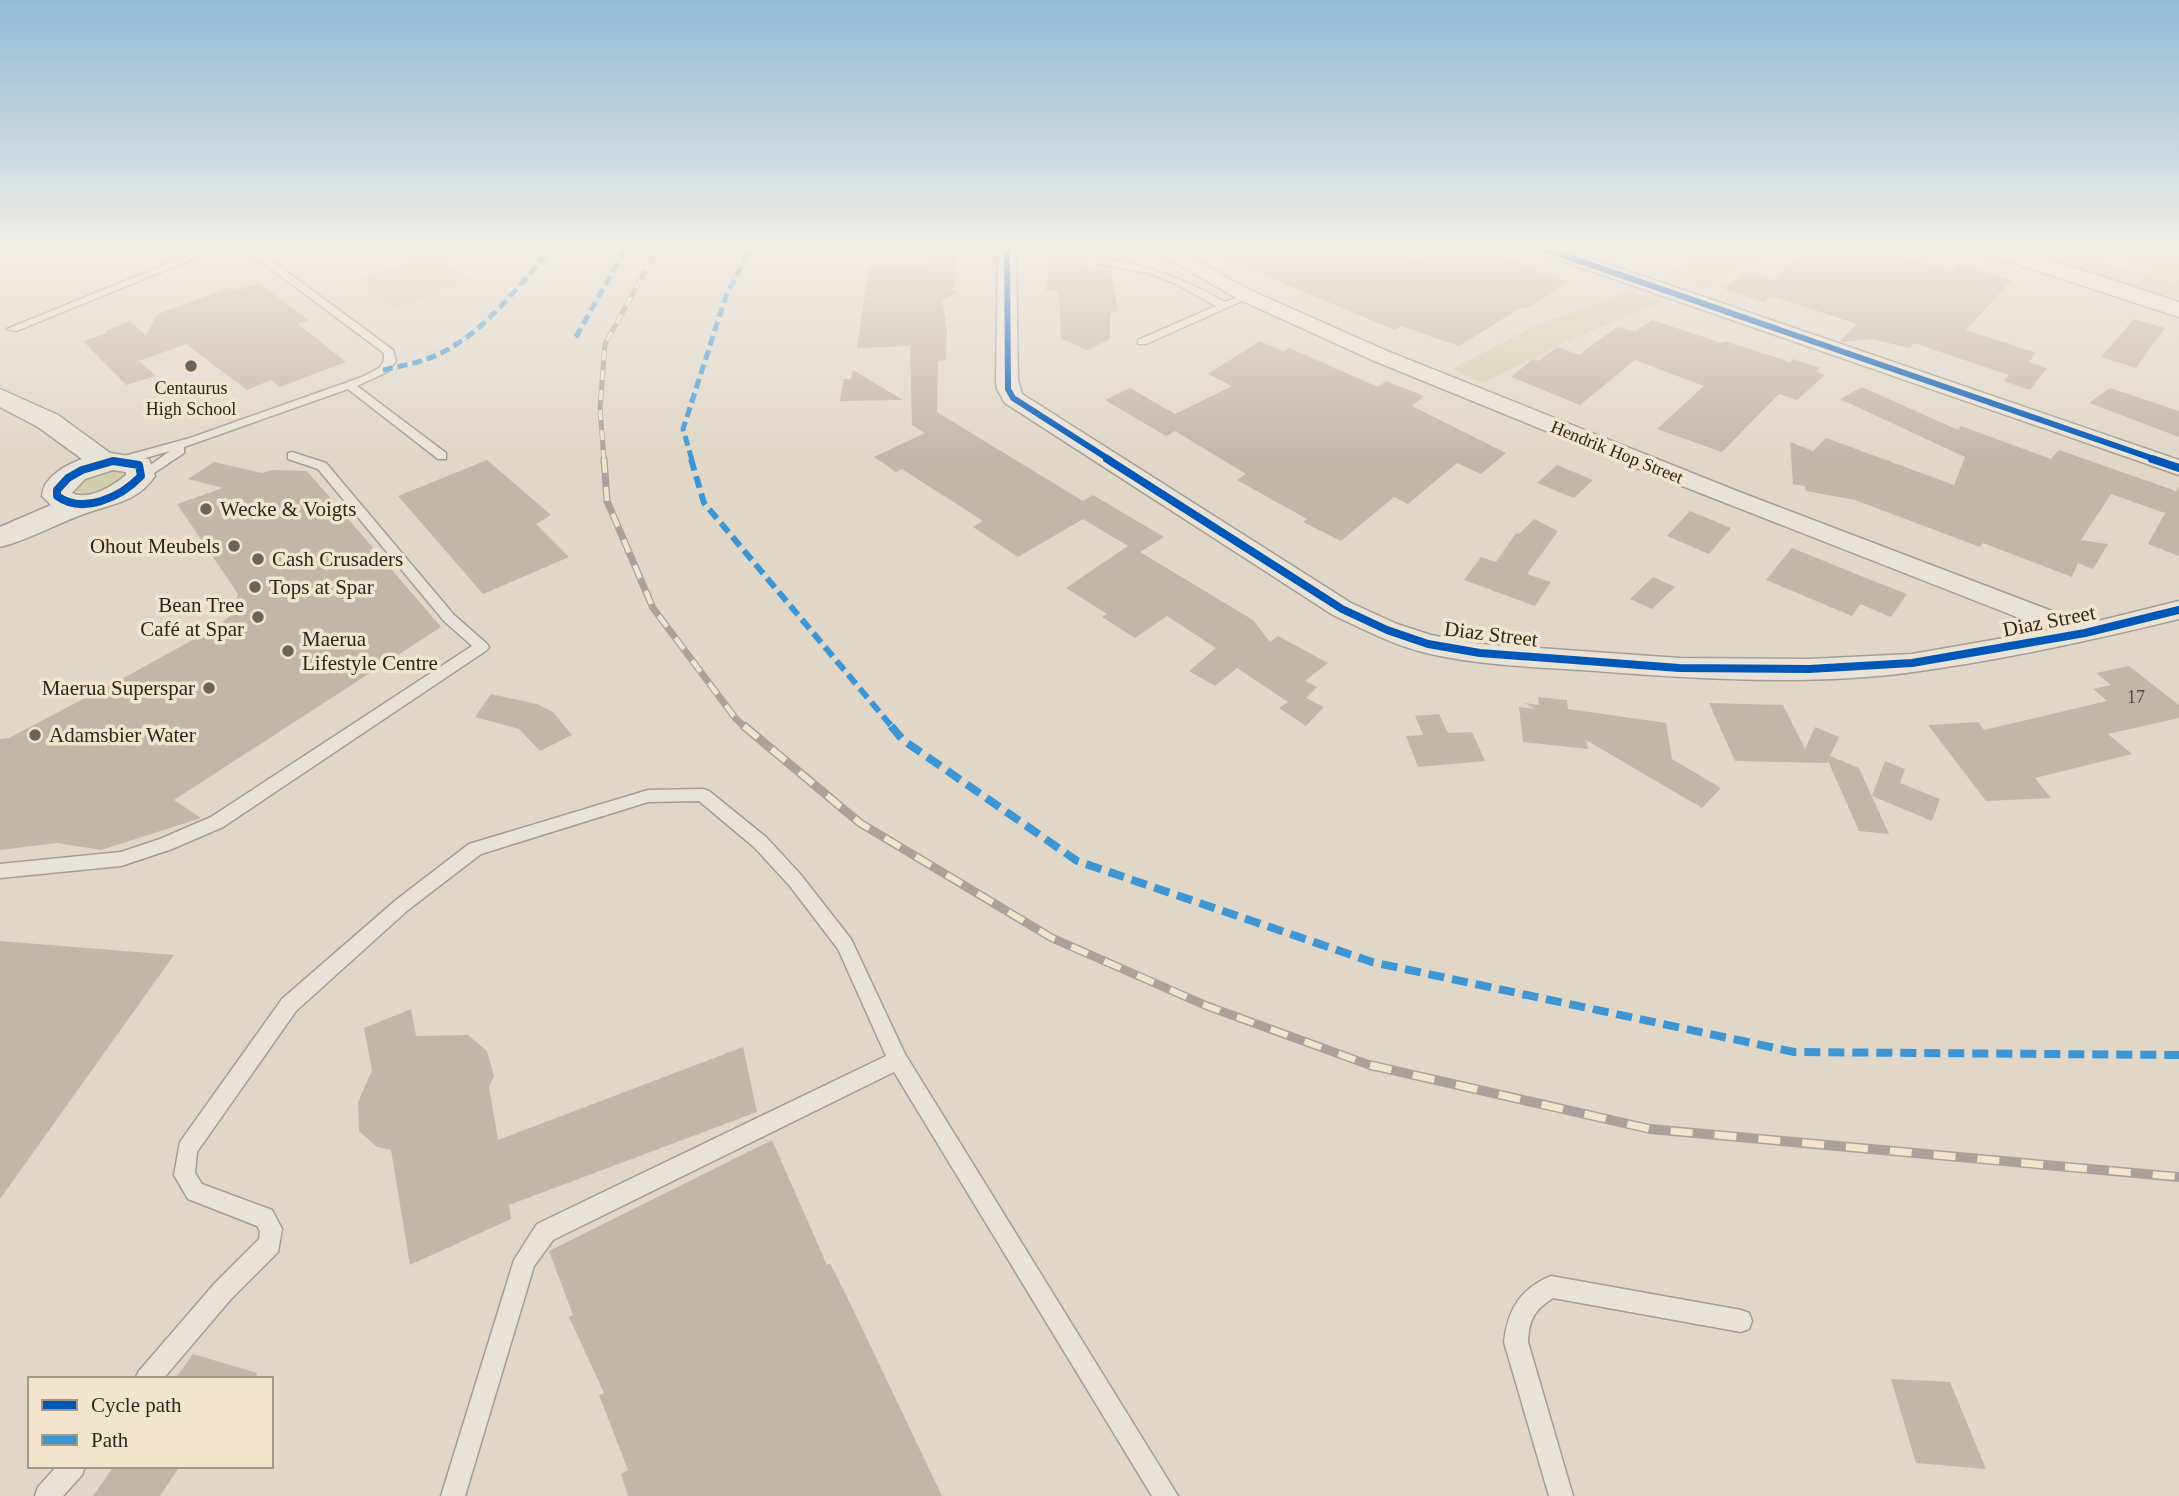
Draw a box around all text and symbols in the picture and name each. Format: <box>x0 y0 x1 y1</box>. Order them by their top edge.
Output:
marker: Centaurus High School <box>183 358 199 374</box>
place label: Centaurus High School <box>146 378 236 419</box>
street label: Hendrik Hop Street <box>1548 416 1686 488</box>
place label: Wecke & Voigts <box>220 497 356 521</box>
marker: Wecke & Voigts <box>198 501 214 517</box>
place label: Ohout Meubels <box>90 534 220 558</box>
marker: Ohout Meubels <box>226 538 242 554</box>
place label: Cash Crusaders <box>272 547 403 571</box>
marker: Cash Crusaders <box>250 551 266 567</box>
place label: Tops at Spar <box>269 575 374 599</box>
marker: Tops at Spar <box>247 579 263 595</box>
place label: Bean Tree Café at Spar <box>140 593 244 641</box>
street label: Diaz Street <box>2001 600 2098 642</box>
marker: Bean Tree Café at Spar <box>250 609 266 625</box>
street label: Diaz Street <box>1443 616 1539 652</box>
place label: Maerua Lifestyle Centre <box>302 627 438 675</box>
marker: Maerua Lifestyle Centre <box>280 643 296 659</box>
place label: Maerua Superspar <box>42 676 195 700</box>
marker: Maerua Superspar <box>201 680 217 696</box>
house number: 17 <box>2127 687 2145 707</box>
place label: Adamsbier Water <box>49 723 196 747</box>
marker: Adamsbier Water <box>27 727 43 743</box>
legend <box>28 1377 273 1468</box>
text: Cycle path <box>91 1393 182 1417</box>
text: Path <box>91 1428 129 1452</box>

